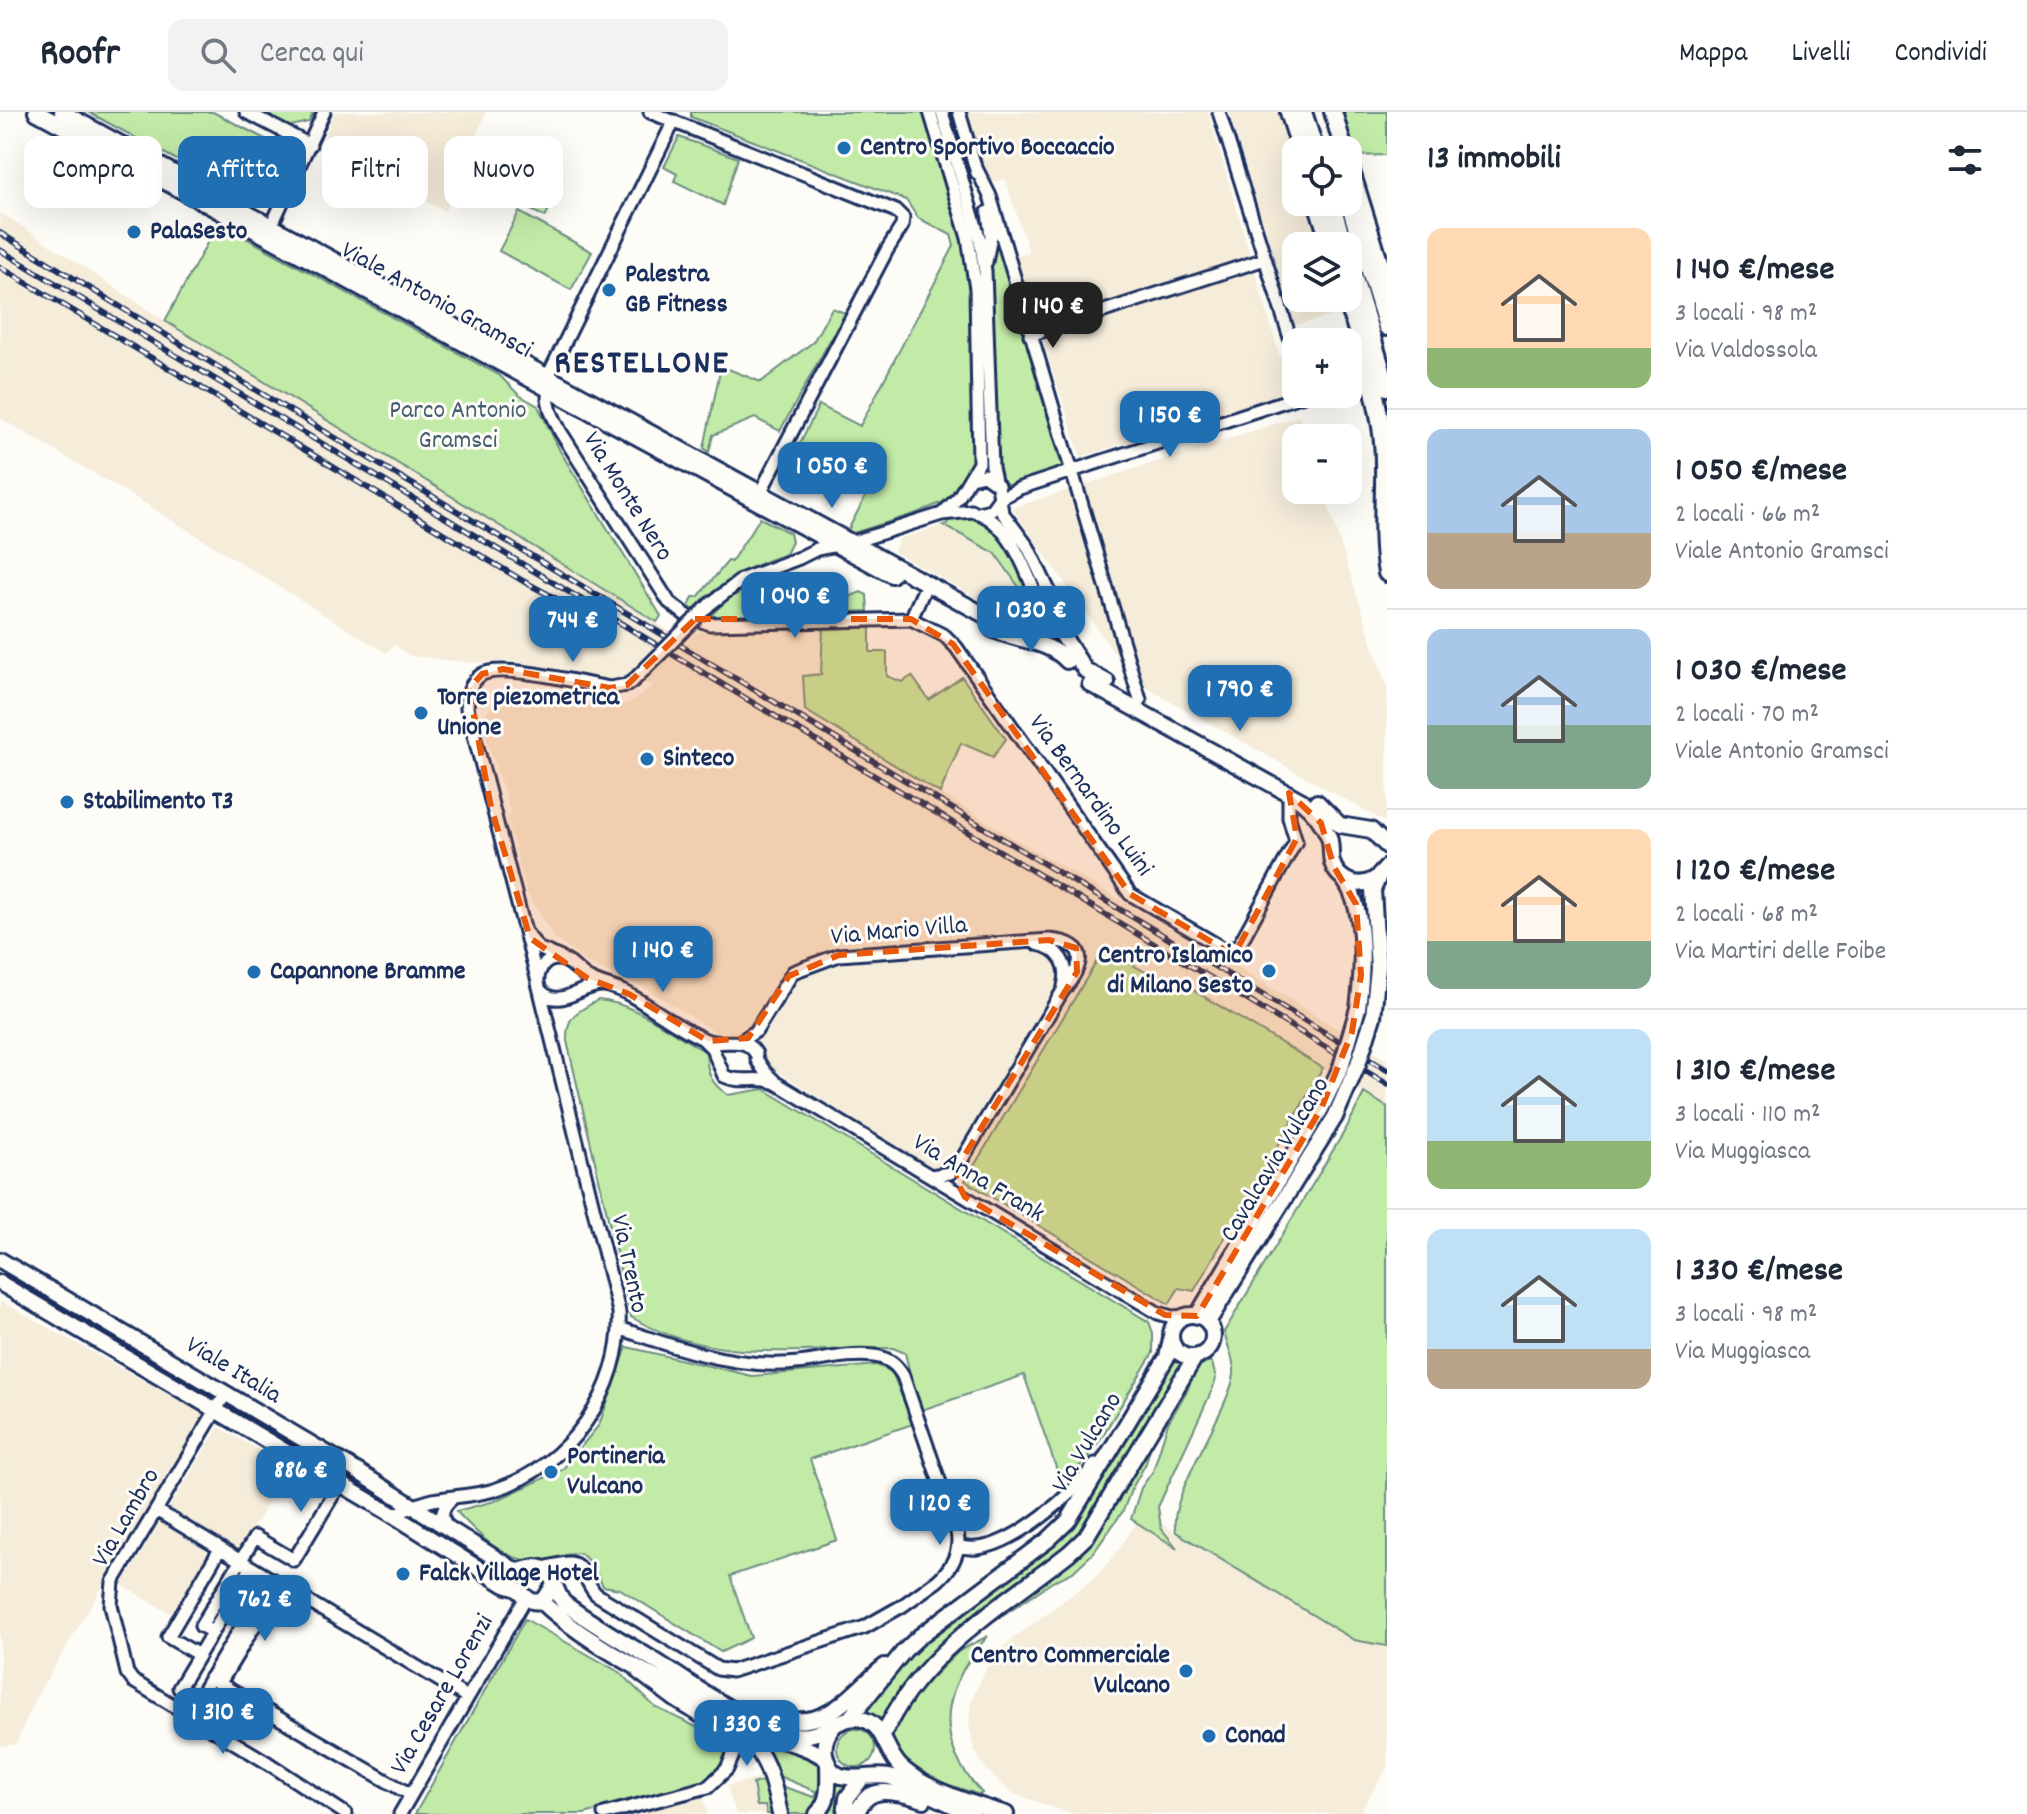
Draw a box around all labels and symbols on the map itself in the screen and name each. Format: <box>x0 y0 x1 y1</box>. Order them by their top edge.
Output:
place label: Centro Sportivo Boccaccio <box>860 130 1115 167</box>
marker: Centro Sportivo Boccaccio <box>835 139 853 157</box>
place label: PalaSesto <box>150 214 248 251</box>
marker: PalaSesto <box>125 223 143 241</box>
street label: Viale Antonio Gramsci <box>334 233 539 369</box>
place label: Palestra GB Fitness <box>625 257 728 324</box>
marker: Palestra GB Fitness <box>600 281 618 299</box>
pin: 1 140 € <box>979 282 1127 350</box>
district label: RESTELLONE <box>554 341 730 390</box>
pin: 1 150 € <box>1096 391 1244 459</box>
park label: Parco Antonio Gramsci <box>389 393 527 460</box>
street label: Via Monte Nero <box>572 425 682 569</box>
pin: 1 050 € <box>758 442 906 510</box>
pin: 1 040 € <box>721 572 869 640</box>
pin: 1 030 € <box>957 586 1105 654</box>
pin: 744 € <box>517 596 629 664</box>
pin: 1 790 € <box>1166 665 1314 733</box>
place label: Torre piezometrica Unione <box>437 680 620 747</box>
marker: Torre piezometrica Unione <box>412 704 430 722</box>
street label: Via Bernardino Luini <box>1018 707 1162 885</box>
place label: Sinteco <box>663 741 735 778</box>
marker: Sinteco <box>638 750 656 768</box>
place label: Stabilimento T3 <box>83 784 234 821</box>
marker: Stabilimento T3 <box>58 793 76 811</box>
street label: Via Mario Villa <box>829 908 969 956</box>
pin: 1 140 € <box>589 926 737 994</box>
place label: Centro Islamico di Milano Sesto <box>1098 938 1253 1005</box>
place label: Capannone Bramme <box>270 954 466 991</box>
marker: Centro Islamico di Milano Sesto <box>1260 962 1278 980</box>
marker: Capannone Bramme <box>245 963 263 981</box>
street label: Cavalcavia Vulcano <box>1212 1070 1340 1250</box>
street label: Via Anna Frank <box>905 1125 1051 1233</box>
street label: Via Trento <box>600 1211 656 1317</box>
street label: Viale Italia <box>178 1328 289 1415</box>
street label: Via Vulcano <box>1043 1386 1133 1500</box>
place label: Portineria Vulcano <box>567 1439 665 1506</box>
pin: 886 € <box>245 1446 357 1514</box>
street label: Via Lambro <box>84 1462 170 1574</box>
marker: Portineria Vulcano <box>542 1463 560 1481</box>
pin: 1 120 € <box>866 1479 1014 1547</box>
place label: Falck Village Hotel <box>419 1556 600 1593</box>
marker: Falck Village Hotel <box>394 1565 412 1583</box>
pin: 762 € <box>209 1575 321 1643</box>
street label: Via Cesare Lorenzi <box>382 1608 504 1782</box>
place label: Centro Commerciale Vulcano <box>971 1638 1170 1705</box>
marker: Centro Commerciale Vulcano <box>1177 1662 1195 1680</box>
pin: 1 310 € <box>149 1688 297 1756</box>
pin: 1 330 € <box>673 1700 821 1768</box>
place label: Conad <box>1225 1718 1286 1755</box>
marker: Conad <box>1200 1727 1218 1745</box>

